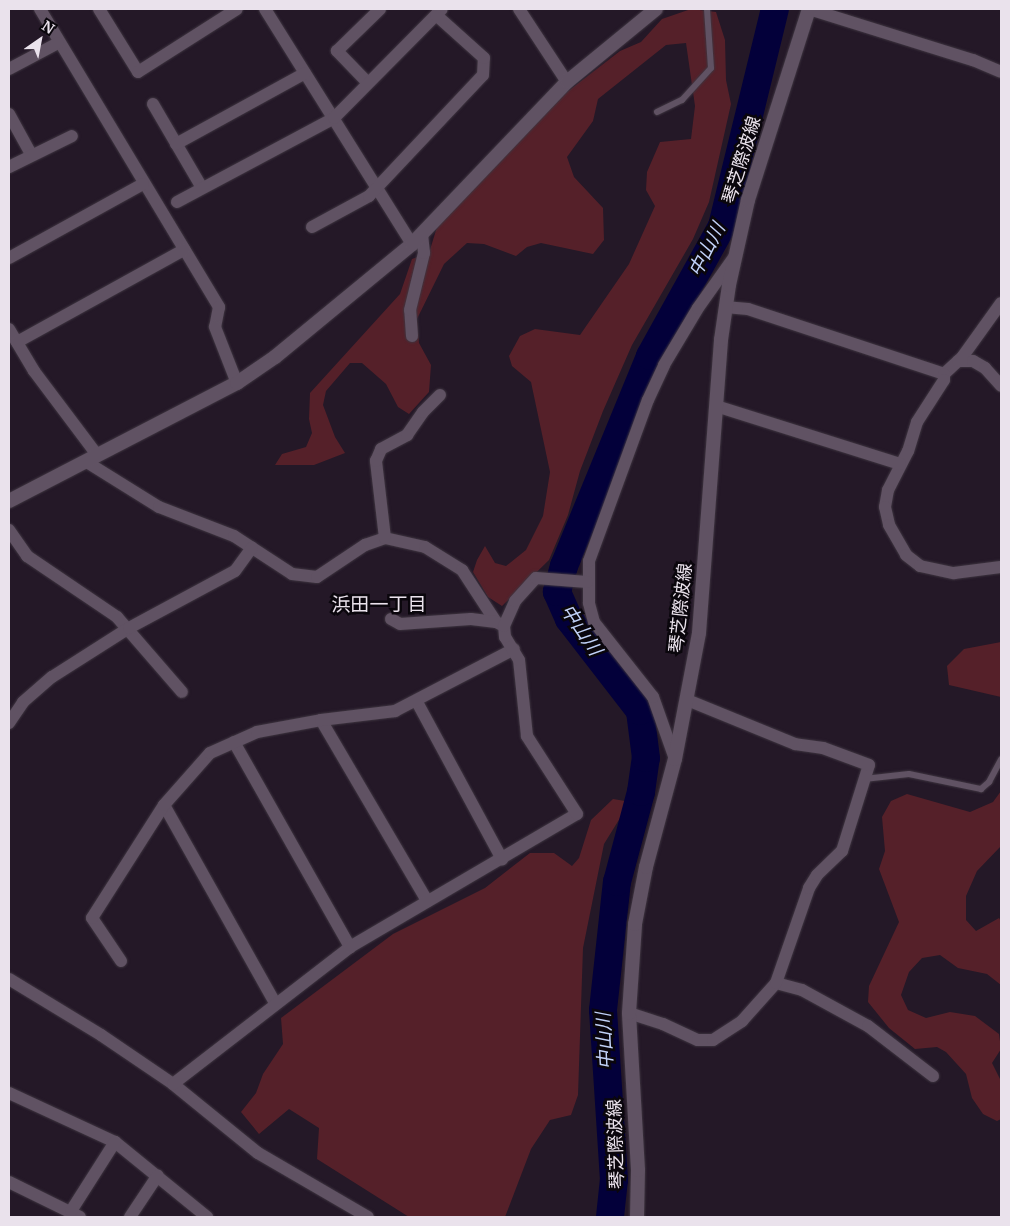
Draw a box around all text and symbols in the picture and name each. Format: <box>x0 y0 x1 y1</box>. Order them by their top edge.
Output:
north arrow <box>15 15 65 65</box>
text: N <box>39 17 58 38</box>
street label: 琴芝際波線 <box>719 114 765 206</box>
water label: 中山川 <box>684 219 730 281</box>
street label: 琴芝際波線 <box>666 562 696 654</box>
district label: 浜田一丁目 <box>332 594 426 616</box>
water label: 中山川 <box>556 600 606 660</box>
water label: 中山川 <box>592 1012 618 1070</box>
street label: 琴芝際波線 <box>604 1099 628 1189</box>

